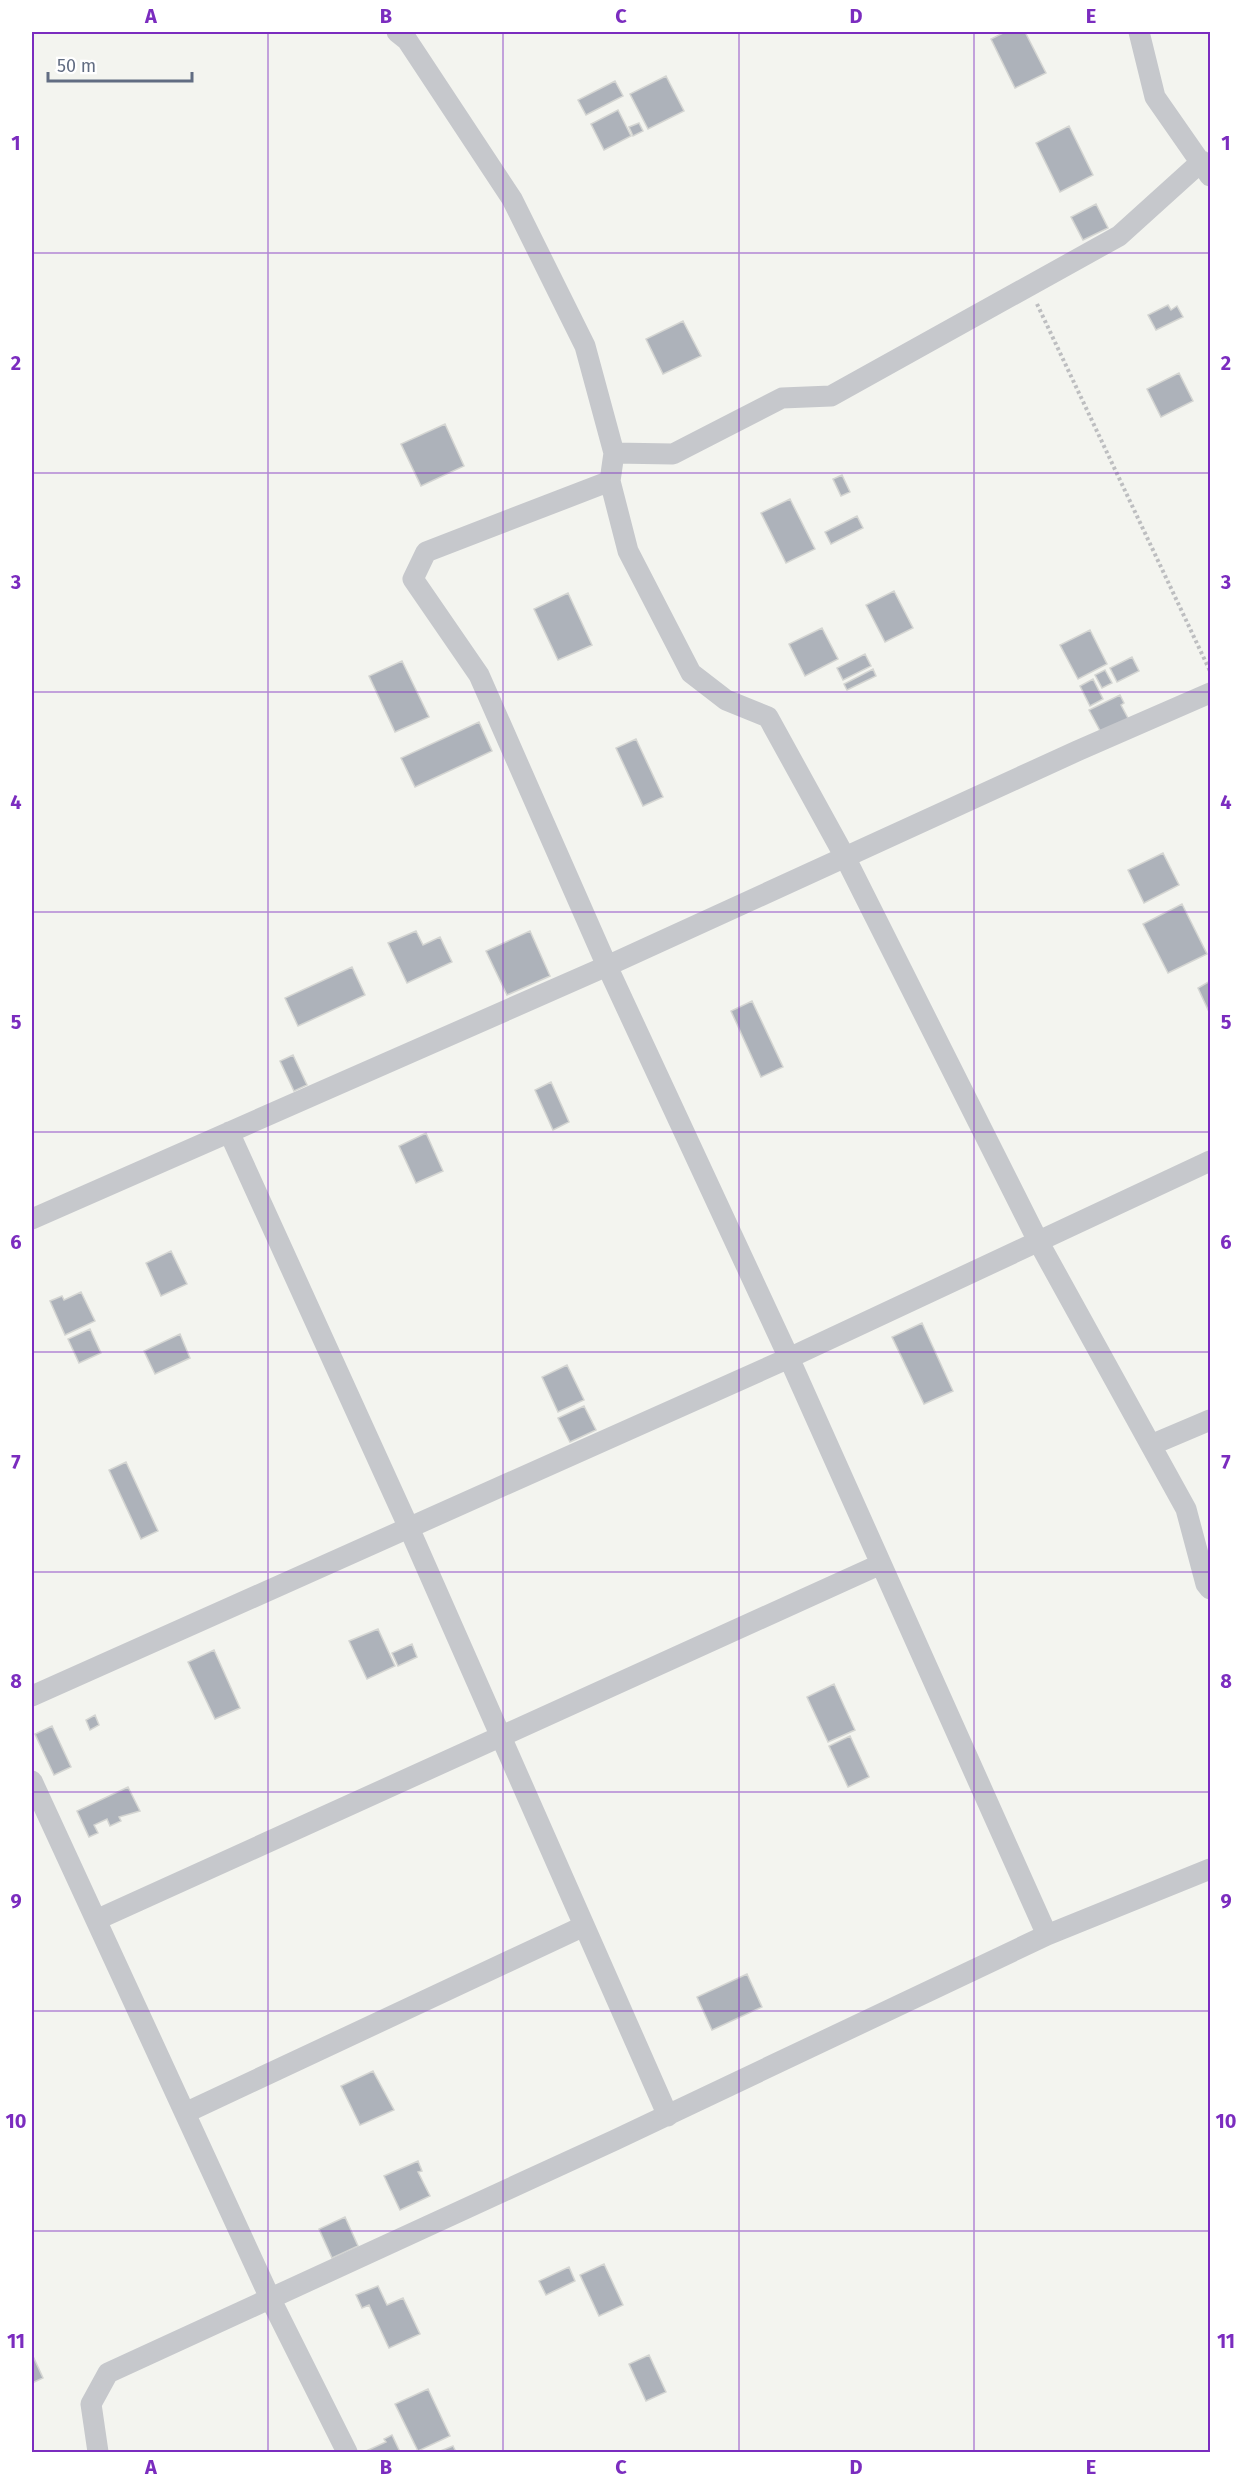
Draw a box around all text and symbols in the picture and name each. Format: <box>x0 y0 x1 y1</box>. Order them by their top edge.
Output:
text: A <box>144 4 158 28</box>
text: B <box>380 4 392 28</box>
text: C <box>615 4 627 28</box>
text: D <box>849 4 863 28</box>
text: E <box>1086 4 1096 28</box>
scale bar <box>48 45 192 83</box>
text: 50 m <box>57 55 96 77</box>
text: 1 <box>11 131 21 155</box>
text: 1 <box>1221 131 1231 155</box>
text: 2 <box>11 351 21 375</box>
text: 2 <box>1221 351 1231 375</box>
text: 3 <box>10 570 21 594</box>
text: 3 <box>1220 570 1231 594</box>
text: 4 <box>10 790 22 814</box>
text: 4 <box>1220 790 1232 814</box>
text: 5 <box>11 1010 22 1034</box>
text: 5 <box>1221 1010 1232 1034</box>
text: 6 <box>10 1230 22 1254</box>
text: 6 <box>1220 1230 1232 1254</box>
text: 7 <box>11 1450 21 1474</box>
text: 7 <box>1221 1450 1231 1474</box>
text: 8 <box>10 1669 22 1693</box>
text: 8 <box>1220 1669 1232 1693</box>
text: 9 <box>10 1889 22 1913</box>
text: 9 <box>1220 1889 1232 1913</box>
text: 10 <box>6 2109 26 2133</box>
text: 10 <box>1216 2109 1236 2133</box>
text: 11 <box>7 2329 25 2353</box>
text: 11 <box>1217 2329 1235 2353</box>
text: A <box>144 2455 158 2479</box>
text: B <box>380 2455 392 2479</box>
text: C <box>615 2455 627 2479</box>
text: D <box>849 2455 863 2479</box>
text: E <box>1086 2455 1096 2479</box>

